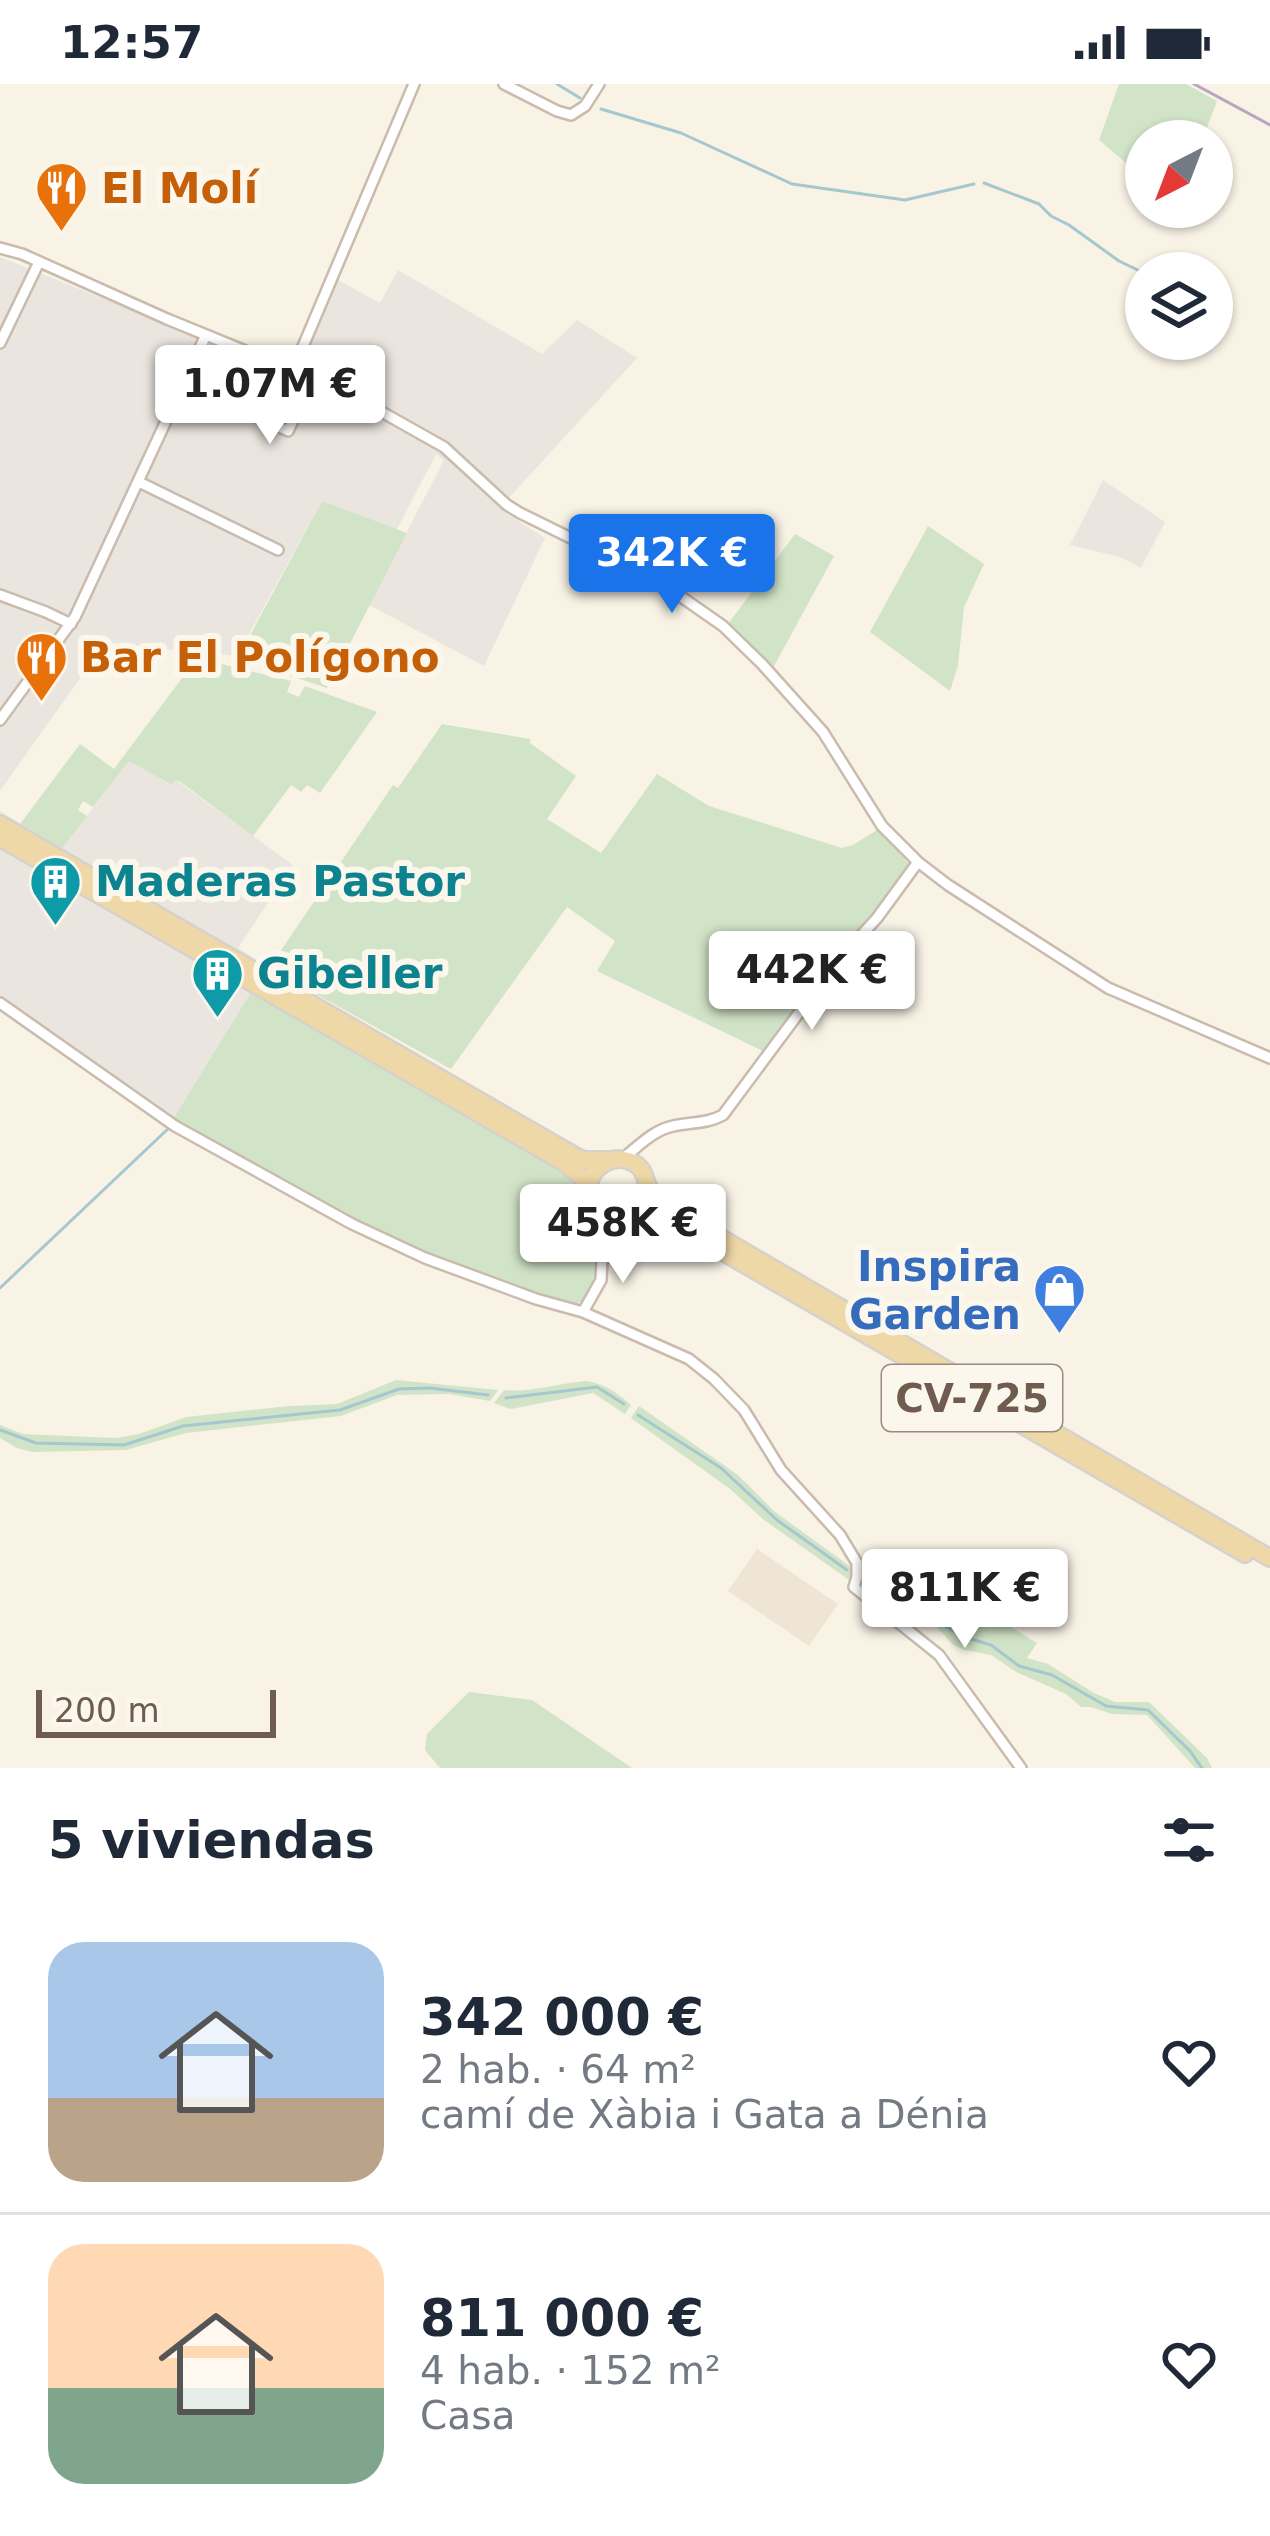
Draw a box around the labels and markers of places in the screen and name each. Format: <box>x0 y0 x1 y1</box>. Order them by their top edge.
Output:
restaurant icon: El Molí <box>34 160 90 234</box>
place label: El Molí <box>101 164 261 213</box>
pin: 1.07M € <box>159 345 381 447</box>
pin: 342K € <box>574 514 770 616</box>
restaurant icon: Bar El Polígono <box>13 629 69 703</box>
place label: Bar El Polígono <box>80 633 440 682</box>
building icon: Maderas Pastor <box>28 853 84 927</box>
place label: Maderas Pastor <box>95 857 465 906</box>
pin: 442K € <box>714 931 910 1033</box>
building icon: Gibeller <box>190 945 246 1019</box>
place label: Gibeller <box>257 949 443 998</box>
pin: 458K € <box>525 1184 721 1286</box>
place label: Inspira Garden <box>849 1242 1021 1339</box>
shop icon: Inspira Garden <box>1032 1262 1088 1336</box>
pin: 811K € <box>867 1549 1063 1651</box>

